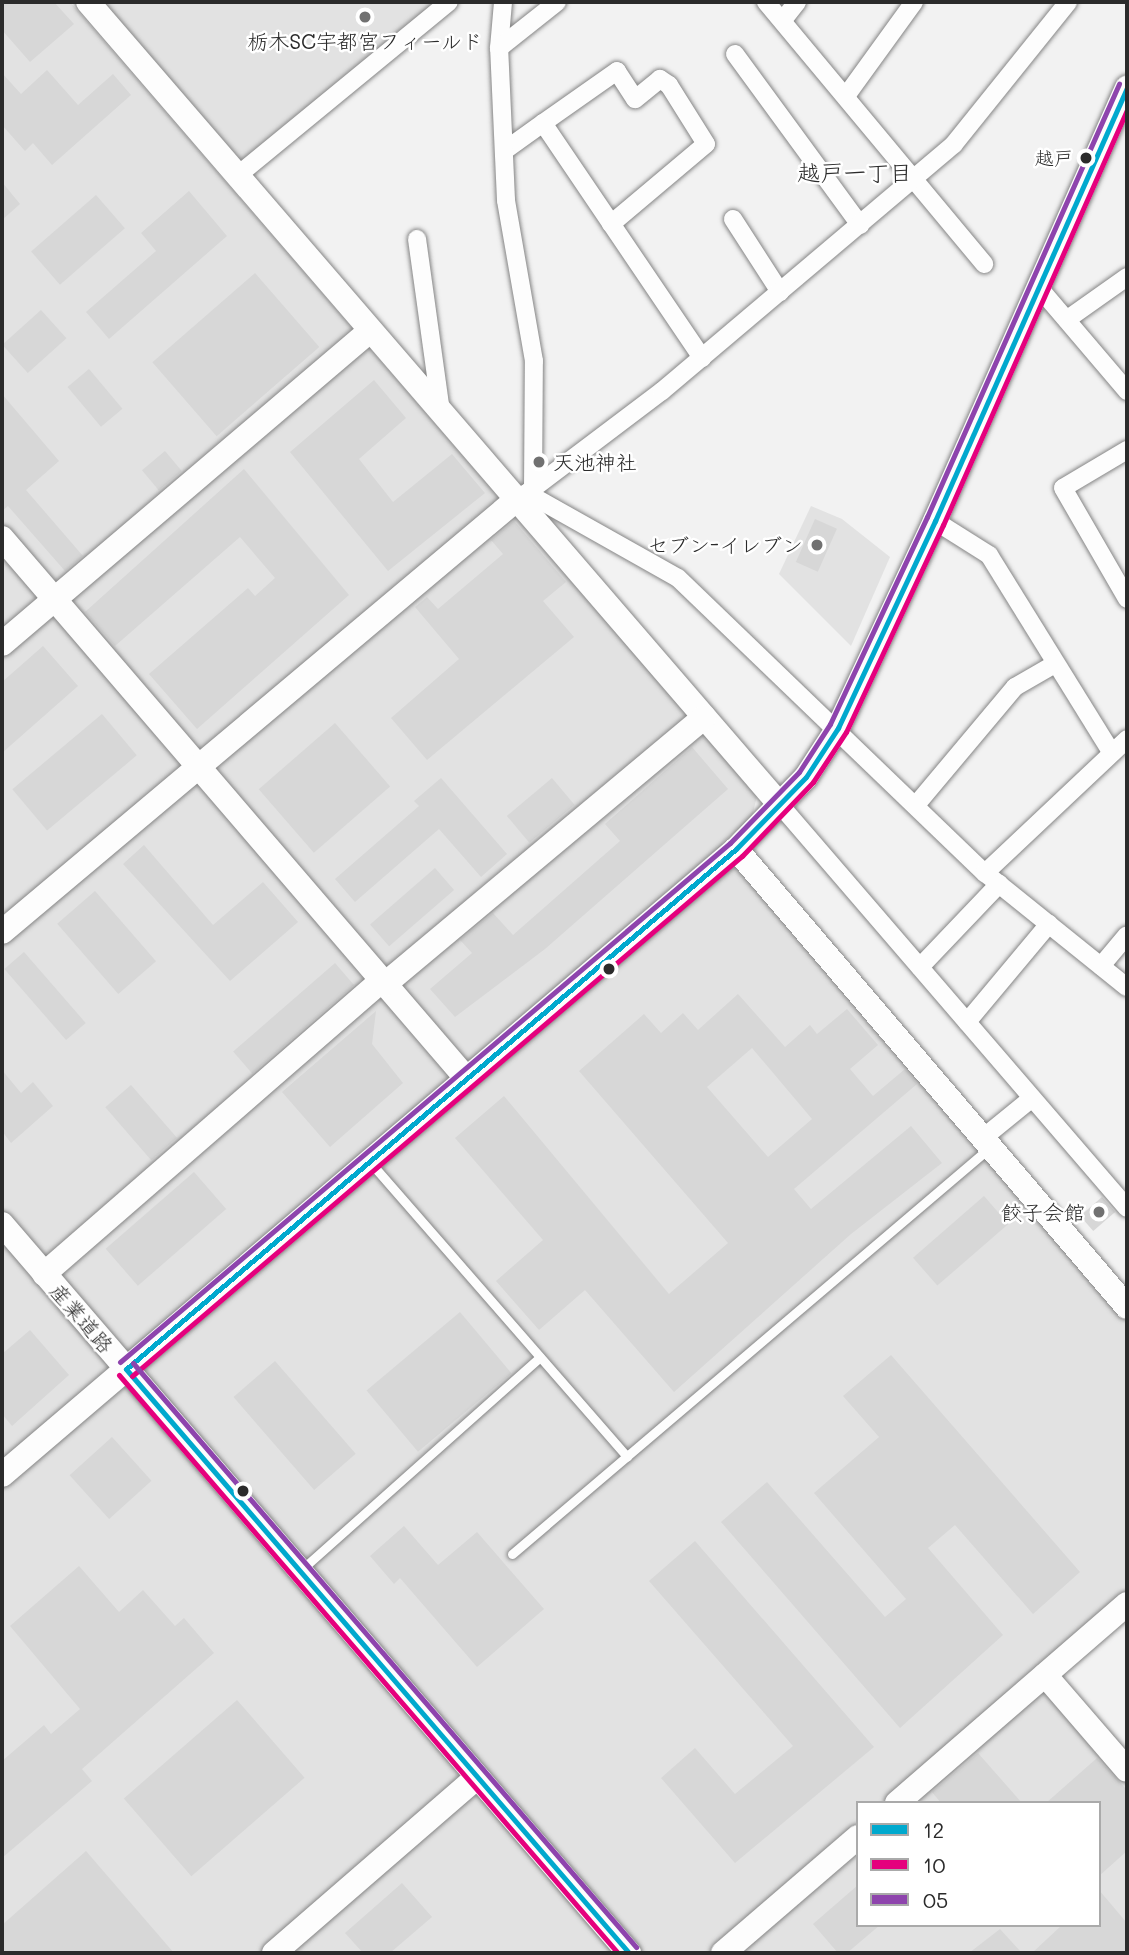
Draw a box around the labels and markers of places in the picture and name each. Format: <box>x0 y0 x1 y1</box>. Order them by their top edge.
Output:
marker: 栃木SC宇都宮フィールド <box>357 9 373 25</box>
place label: 栃木SC宇都宮フィールド <box>247 28 483 54</box>
place label: 越戸 <box>1035 147 1073 169</box>
marker: 越戸 <box>1079 151 1093 165</box>
place label: 天池神社 <box>553 449 637 475</box>
marker: 天池神社 <box>531 454 547 470</box>
place label: セブン-イレブン <box>647 532 803 558</box>
marker: セブン-イレブン <box>809 537 825 553</box>
unlabelled marker <box>602 962 616 976</box>
place label: 餃子会館 <box>1001 1199 1085 1225</box>
marker: 餃子会館 <box>1091 1204 1107 1220</box>
unlabelled marker <box>236 1484 250 1498</box>

